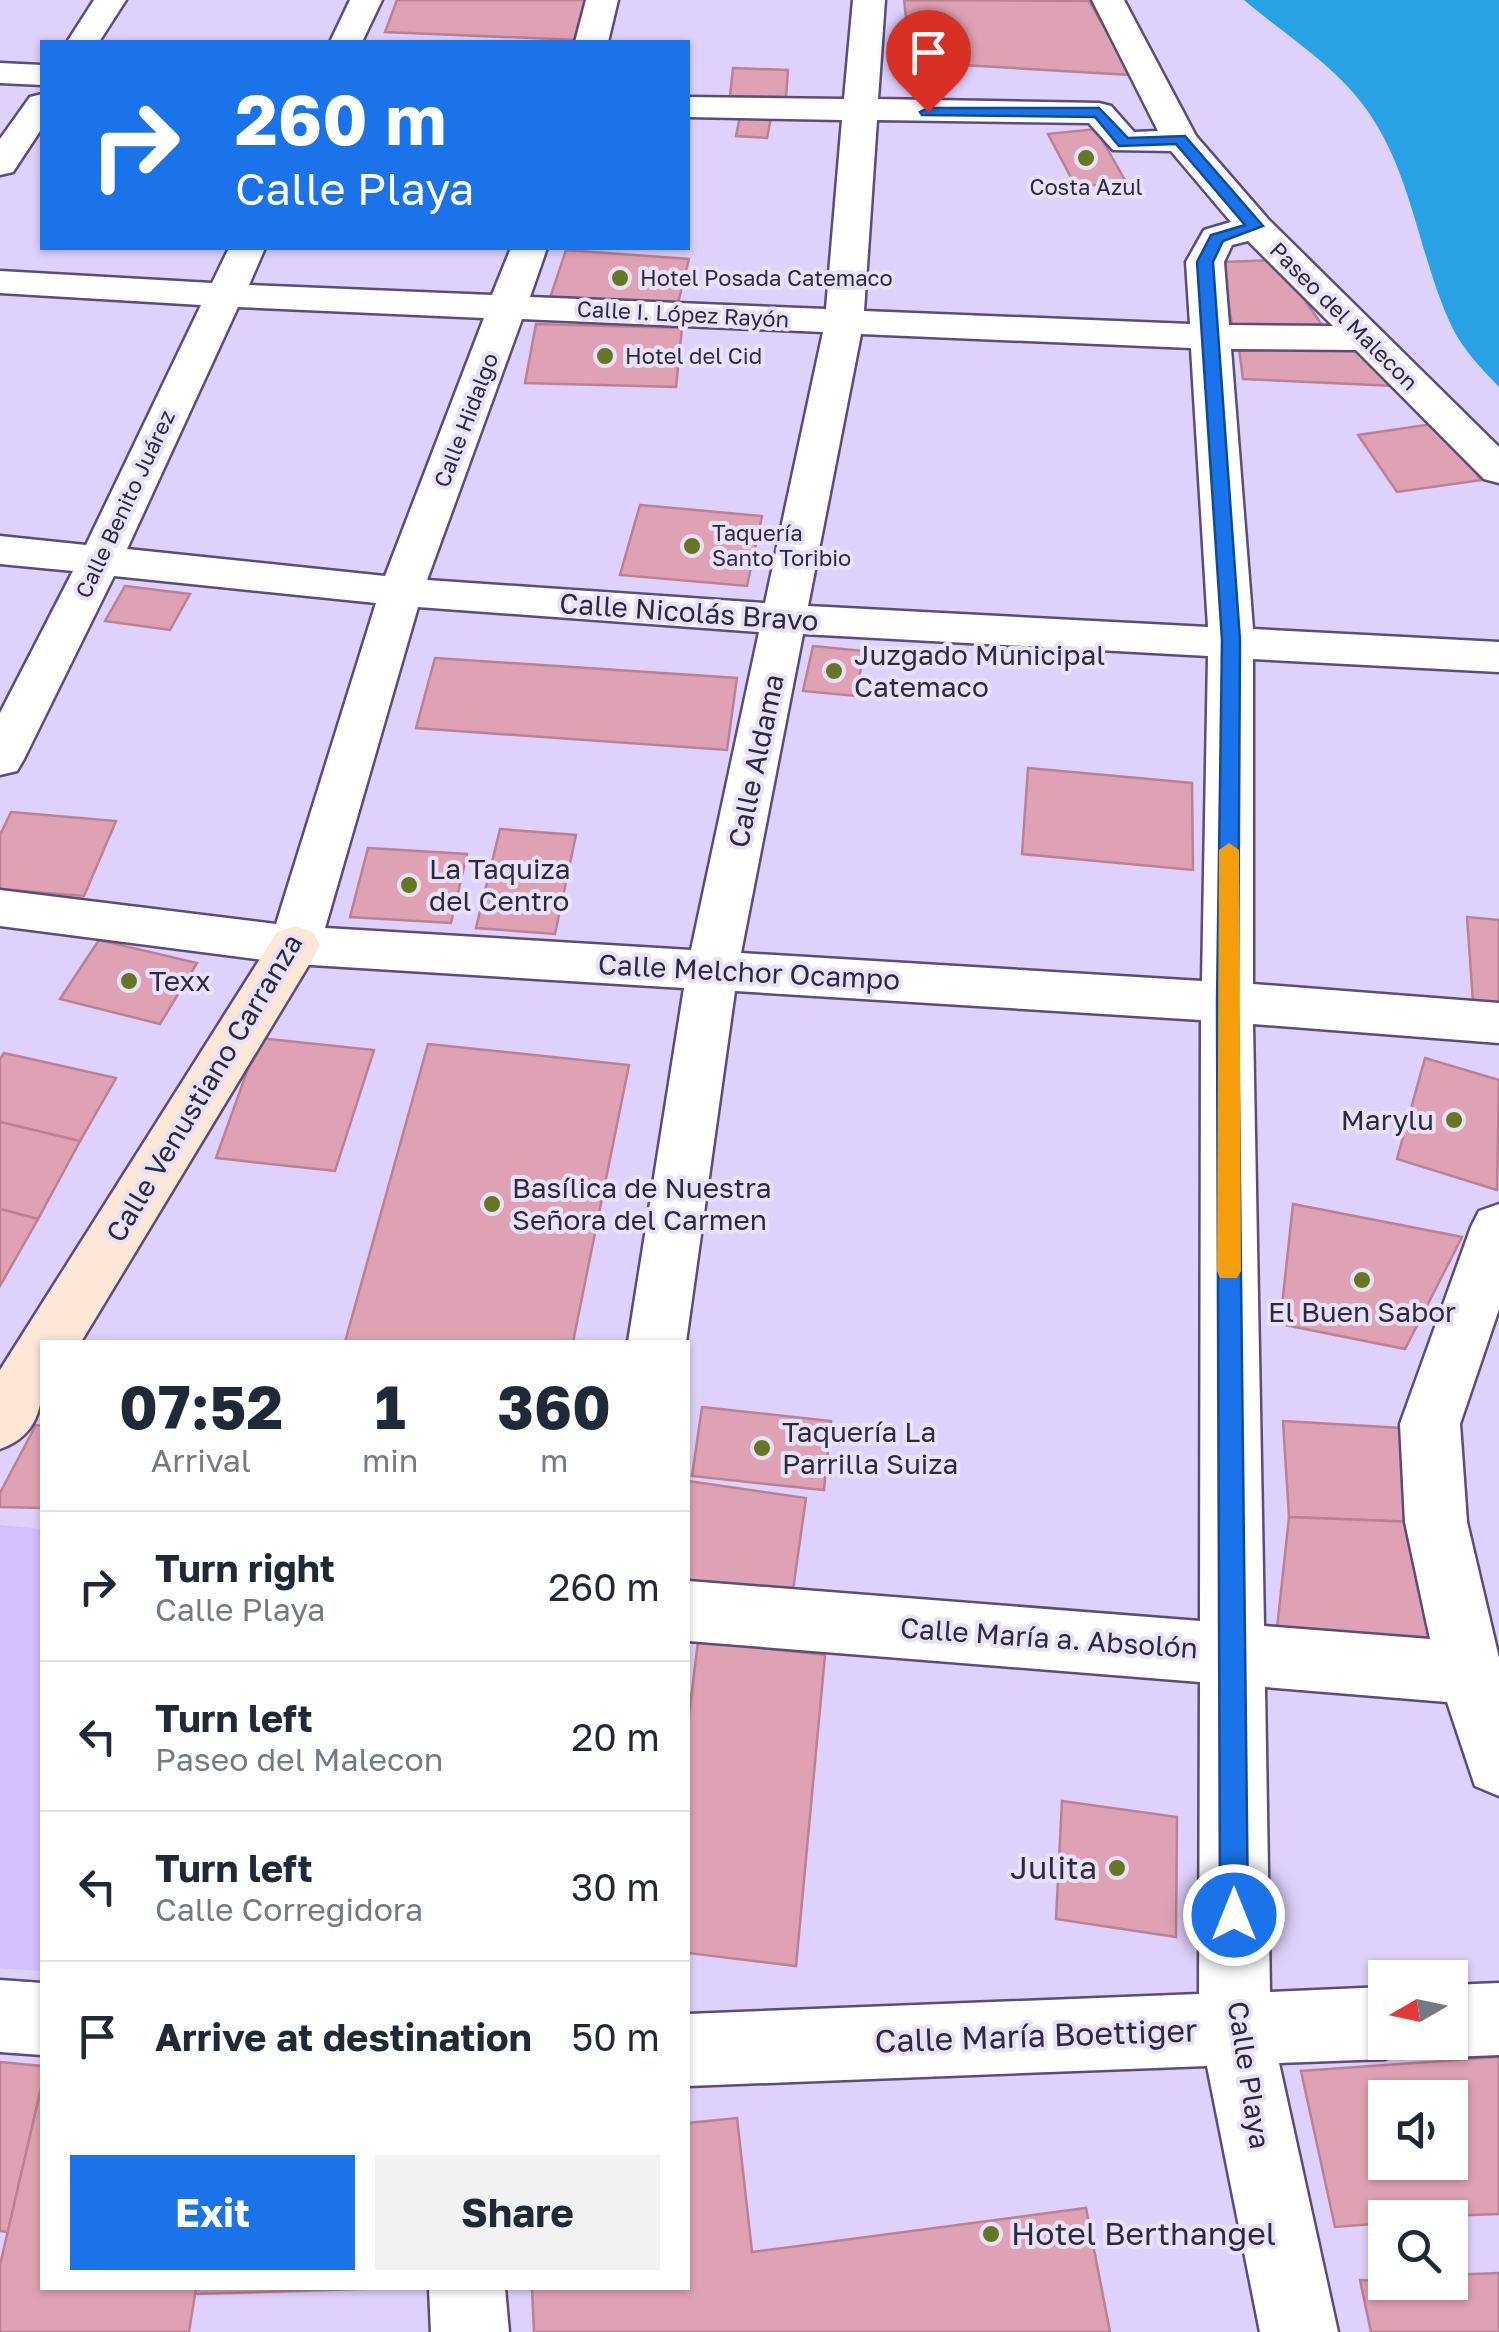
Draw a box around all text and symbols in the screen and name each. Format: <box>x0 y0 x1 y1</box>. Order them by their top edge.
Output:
pin <box>886 10 971 113</box>
icon: arrive <box>901 25 956 80</box>
text: 260 m <box>235 76 446 160</box>
icon: right <box>70 80 200 210</box>
marker: Costa Azul <box>1075 147 1097 169</box>
text: Calle Playa <box>235 161 474 215</box>
place label: Costa Azul <box>1029 173 1143 200</box>
street label: Paseo del Malecon <box>1265 236 1424 395</box>
place label: Hotel Posada Catemaco <box>640 264 893 291</box>
marker: Hotel Posada Catemaco <box>609 267 631 289</box>
street label: Calle I. López Rayón <box>576 294 790 333</box>
place label: Hotel del Cid <box>625 342 762 369</box>
marker: Hotel del Cid <box>594 345 616 367</box>
street label: Calle Hidalgo <box>428 349 504 491</box>
street label: Calle Benito Juárez <box>69 406 180 602</box>
place label: Taquería Santo Toribio <box>712 519 851 571</box>
marker: Taquería Santo Toribio <box>681 535 703 557</box>
street label: Calle Nicolás Bravo <box>558 586 820 637</box>
place label: Juzgado Municipal Catemaco <box>854 638 1105 703</box>
marker: Juzgado Municipal Catemaco <box>823 660 845 682</box>
street label: Calle Aldama <box>721 671 790 851</box>
place label: La Taquiza del Centro <box>429 852 571 917</box>
marker: La Taquiza del Centro <box>398 874 420 896</box>
street label: Calle Venustiano Carranza <box>98 928 309 1248</box>
street label: Calle Melchor Ocampo <box>597 947 901 996</box>
place label: Texx <box>149 964 211 997</box>
marker: Texx <box>118 970 140 992</box>
place label: Marylu <box>1341 1103 1434 1136</box>
marker: Marylu <box>1443 1109 1465 1131</box>
place label: Basílica de Nuestra Señora del Carmen <box>512 1171 771 1236</box>
marker: Basílica de Nuestra Señora del Carmen <box>481 1193 503 1215</box>
marker: El Buen Sabor <box>1351 1269 1373 1291</box>
place label: El Buen Sabor <box>1268 1295 1456 1328</box>
text: 07:52 <box>119 1370 283 1442</box>
text: 1 <box>375 1370 406 1442</box>
text: 360 <box>497 1370 611 1442</box>
place label: Taquería La Parrilla Suiza <box>782 1415 958 1480</box>
marker: Taquería La Parrilla Suiza <box>751 1437 773 1459</box>
text: Arrival <box>151 1441 251 1479</box>
text: min <box>362 1441 418 1479</box>
text: m <box>540 1441 568 1479</box>
text: Turn right <box>155 1545 335 1590</box>
icon: right <box>70 1559 125 1614</box>
text: 260 m <box>548 1564 660 1609</box>
text: Calle Playa <box>155 1590 325 1628</box>
street label: Calle María a. Absolón <box>899 1611 1199 1664</box>
text: Turn left <box>155 1695 313 1740</box>
icon: left <box>70 1709 125 1764</box>
text: 20 m <box>571 1714 660 1759</box>
text: Paseo del Malecon <box>155 1740 443 1778</box>
text: Turn left <box>155 1845 313 1890</box>
place label: Julita <box>1010 1848 1097 1886</box>
marker: Julita <box>1106 1857 1128 1879</box>
icon: left <box>70 1859 125 1914</box>
position arrow <box>1182 1863 1286 1967</box>
text: 30 m <box>571 1864 660 1909</box>
text: Calle Corregidora <box>155 1890 423 1928</box>
north arrow <box>1368 1960 1468 2060</box>
map controls <box>1368 1960 1468 2300</box>
street label: Calle Playa <box>1222 1999 1277 2151</box>
icon: arrive <box>70 2009 125 2064</box>
street label: Calle María Boettiger <box>874 2010 1198 2060</box>
text: Arrive at destination <box>155 2014 532 2059</box>
text: 50 m <box>571 2014 660 2059</box>
button: sound <box>1368 2080 1468 2180</box>
button: Exit <box>70 2155 355 2270</box>
button: Share <box>375 2155 660 2270</box>
button: search <box>1368 2200 1468 2300</box>
place label: Hotel Berthangel <box>1011 2214 1276 2252</box>
marker: Hotel Berthangel <box>980 2223 1002 2245</box>

